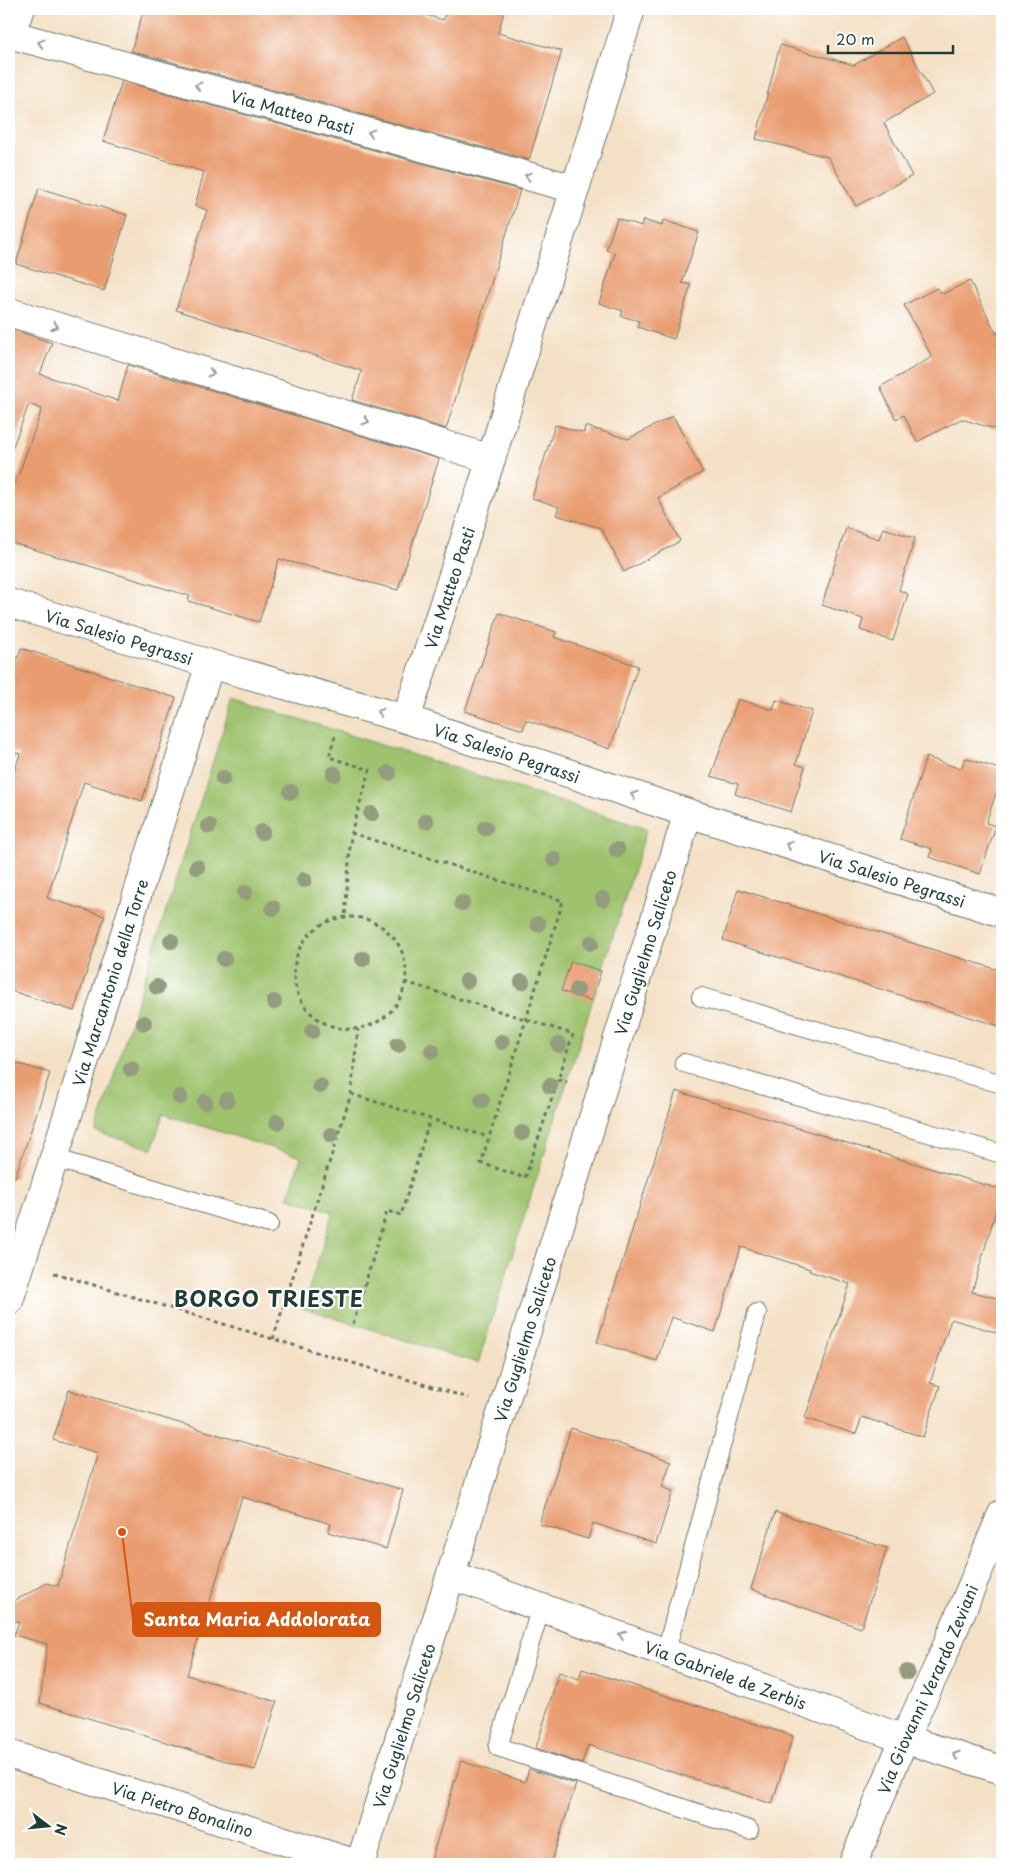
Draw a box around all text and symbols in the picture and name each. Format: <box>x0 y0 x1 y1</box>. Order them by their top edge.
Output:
scale bar <box>828 22 954 54</box>
text: 20 m <box>836 27 875 50</box>
one-way arrow <box>36 38 45 49</box>
one-way arrow <box>194 81 202 91</box>
street label: Via Matteo Pasti <box>228 83 357 140</box>
one-way arrow <box>367 128 376 139</box>
one-way arrow <box>524 171 532 182</box>
one-way arrow <box>51 320 59 330</box>
one-way arrow <box>206 368 214 378</box>
one-way arrow <box>362 415 370 425</box>
street label: Via Matteo Pasti <box>418 524 480 652</box>
street label: Via Salesio Pegrassi <box>42 603 196 670</box>
one-way arrow <box>377 707 385 717</box>
street label: Via Salesio Pegrassi <box>431 717 583 788</box>
one-way arrow <box>631 791 639 801</box>
one-way arrow <box>785 841 794 851</box>
street label: Via Salesio Pegrassi <box>815 843 969 913</box>
street label: Via Guglielmo Saliceto <box>608 867 682 1038</box>
street label: Via Marcantonio della Torre <box>66 876 153 1089</box>
street label: Via Guglielmo Saliceto <box>487 1253 561 1425</box>
district label: BORGO TRIESTE <box>174 1282 364 1314</box>
street label: Via Giovanni Verardo Zeviani <box>871 1580 983 1798</box>
callout: Santa Maria Addolorata <box>133 1603 380 1636</box>
text: Santa Maria Addolorata <box>144 1605 371 1632</box>
one-way arrow <box>618 1631 626 1641</box>
street label: Via Gabriele de Zerbis <box>641 1634 810 1715</box>
street label: Via Guglielmo Saliceto <box>366 1640 441 1811</box>
one-way arrow <box>952 1751 960 1761</box>
street label: Via Pietro Bonalino <box>109 1775 257 1843</box>
north arrow <box>22 1800 72 1850</box>
text: N <box>49 1821 73 1838</box>

